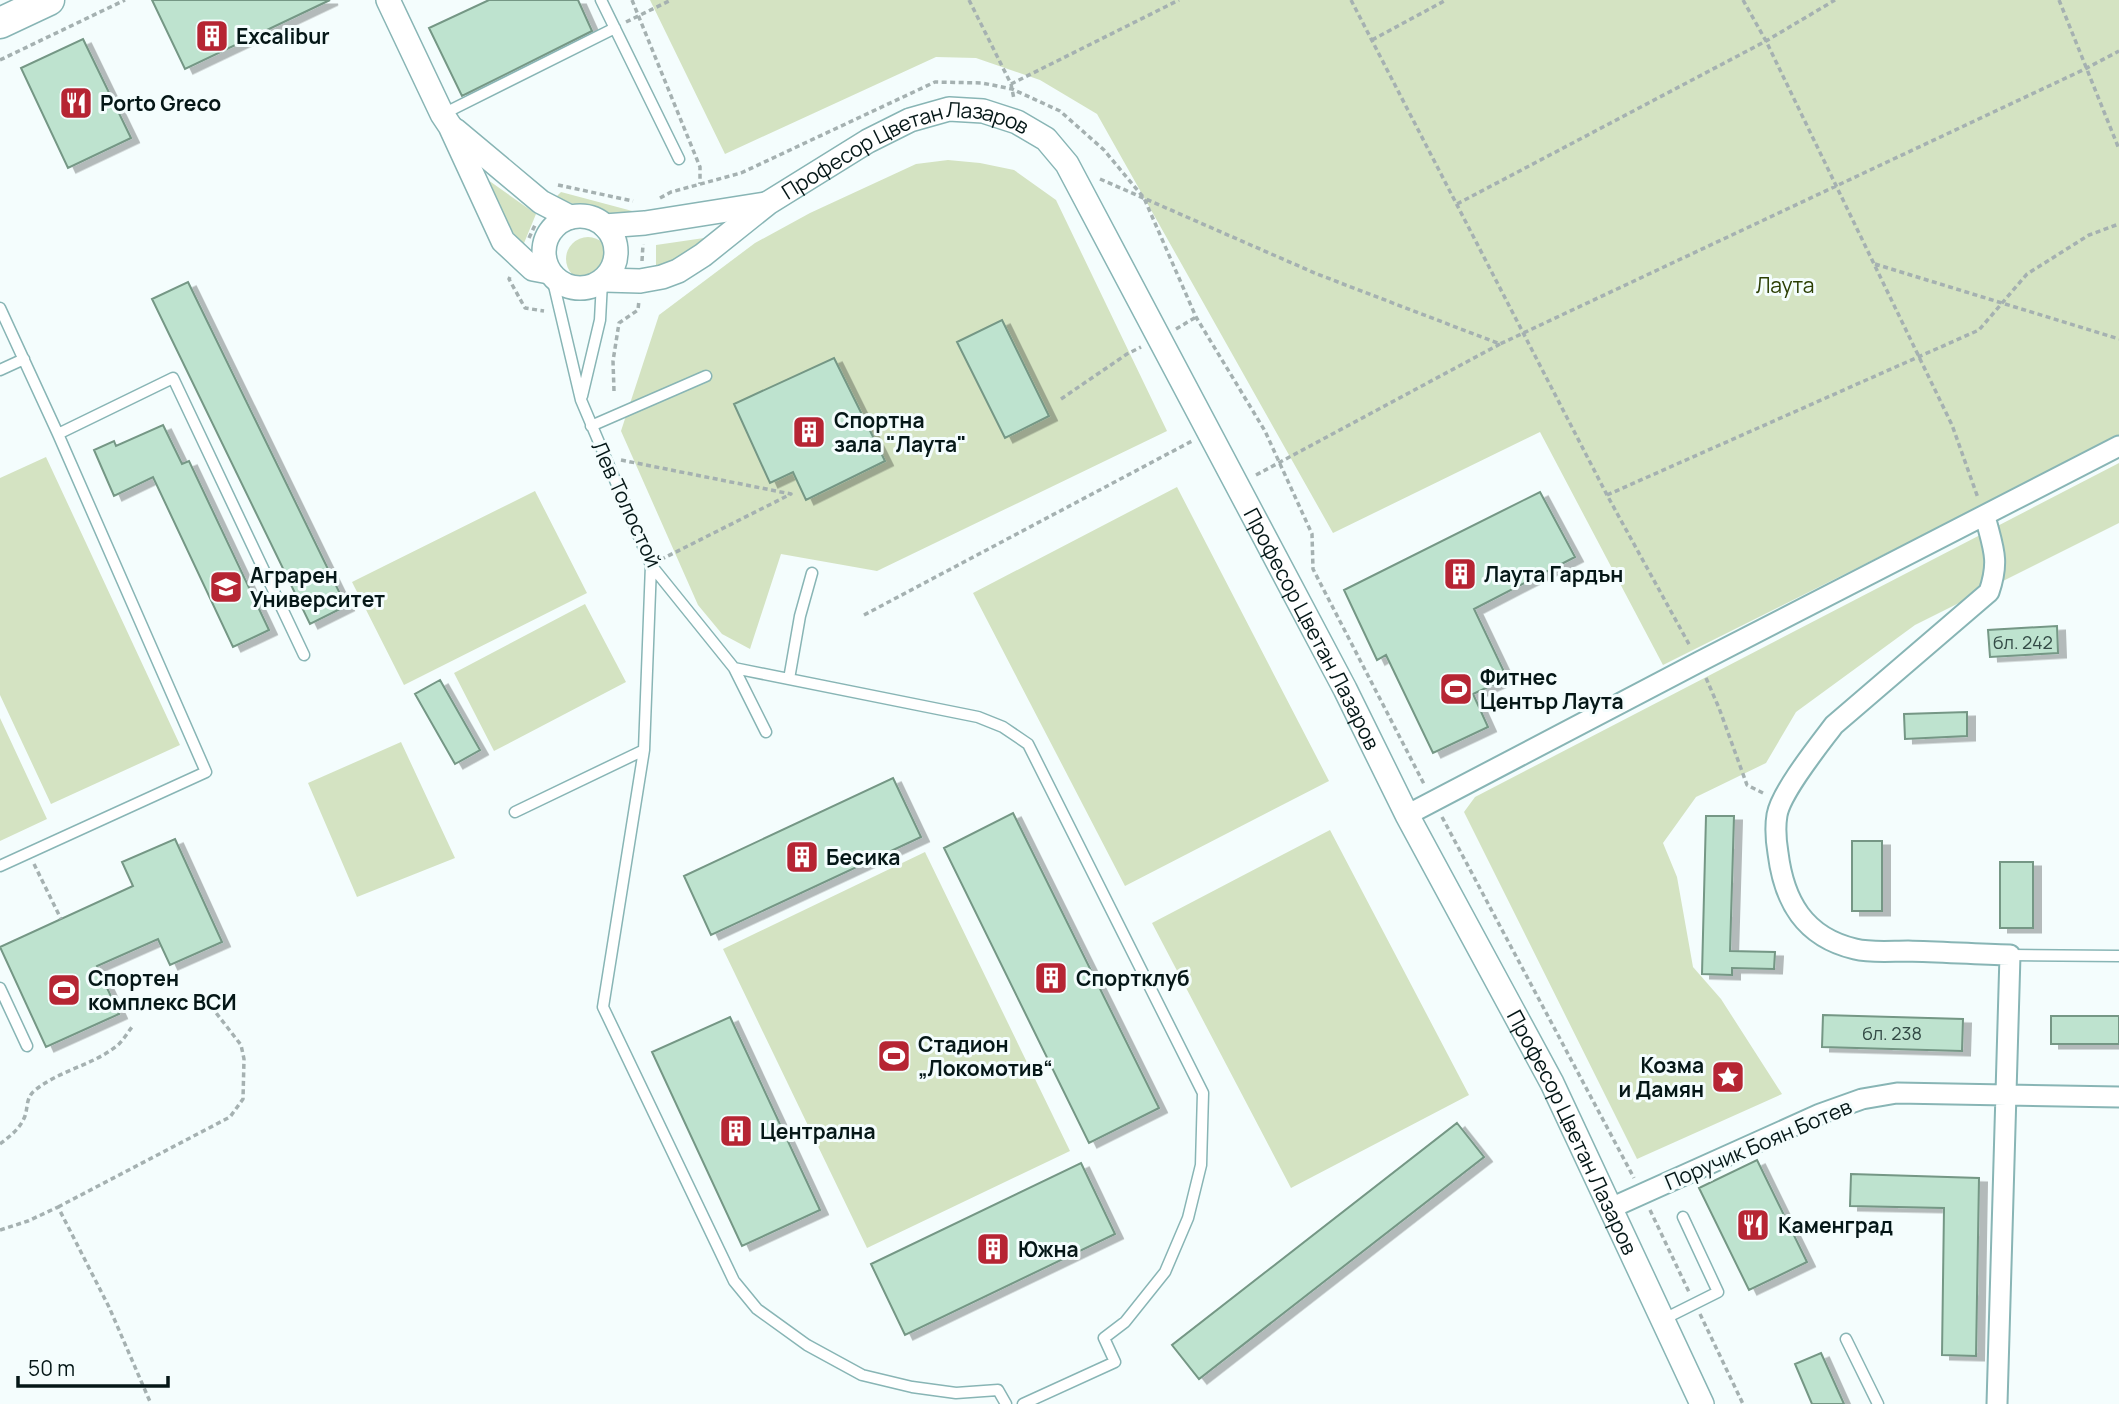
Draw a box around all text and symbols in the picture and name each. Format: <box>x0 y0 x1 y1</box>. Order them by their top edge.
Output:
building icon: Excalibur <box>193 17 231 55</box>
place label: Excalibur <box>236 22 330 50</box>
restaurant icon: Porto Greco <box>57 84 95 122</box>
place label: Porto Greco <box>100 89 221 117</box>
street label: Професор Цветан Лазаров <box>776 95 1035 205</box>
park label: Лаута <box>1756 271 1814 299</box>
place label: Спортна зала "Лаута" <box>834 406 967 458</box>
building icon: Спортна зала "Лаута" <box>790 413 828 451</box>
street label: Лев Толостой <box>586 436 668 572</box>
street label: Професор Цветан Лазаров <box>1238 503 1387 754</box>
building icon: Лаута Гардън <box>1441 555 1479 593</box>
place label: Лаута Гардън <box>1484 560 1623 588</box>
place label: Аграрен Университет <box>250 561 385 613</box>
school or university icon: Аграрен Университет <box>207 568 245 606</box>
house number: бл. 242 <box>1993 630 2053 654</box>
place label: Фитнес Център Лаута <box>1480 663 1624 715</box>
sports icon: Фитнес Център Лаута <box>1437 670 1475 708</box>
building icon: Бесика <box>783 838 821 876</box>
place label: Бесика <box>826 843 900 871</box>
building icon: Спортклуб <box>1032 959 1070 997</box>
place label: Спортен комплекс ВСИ <box>88 964 237 1016</box>
place label: Спортклуб <box>1076 964 1189 992</box>
sports icon: Спортен комплекс ВСИ <box>45 971 83 1009</box>
street label: Професор Цветан Лазаров <box>1501 1005 1644 1259</box>
house number: бл. 238 <box>1862 1021 1922 1045</box>
place label: Стадион „Локомотив“ <box>918 1030 1053 1082</box>
sports icon: Стадион „Локомотив“ <box>875 1037 913 1075</box>
place label: Козма и Дамян <box>1619 1051 1704 1103</box>
place icon: Козма и Дамян <box>1709 1058 1747 1096</box>
street label: Поручик Боян Ботев <box>1660 1092 1856 1196</box>
building icon: Централна <box>717 1112 755 1150</box>
place label: Централна <box>760 1117 876 1145</box>
restaurant icon: Каменград <box>1734 1206 1772 1244</box>
place label: Каменград <box>1778 1211 1893 1239</box>
building icon: Южна <box>974 1230 1012 1268</box>
place label: Южна <box>1018 1235 1079 1263</box>
scale bar <box>18 1344 168 1388</box>
text: 50 m <box>28 1354 75 1382</box>

